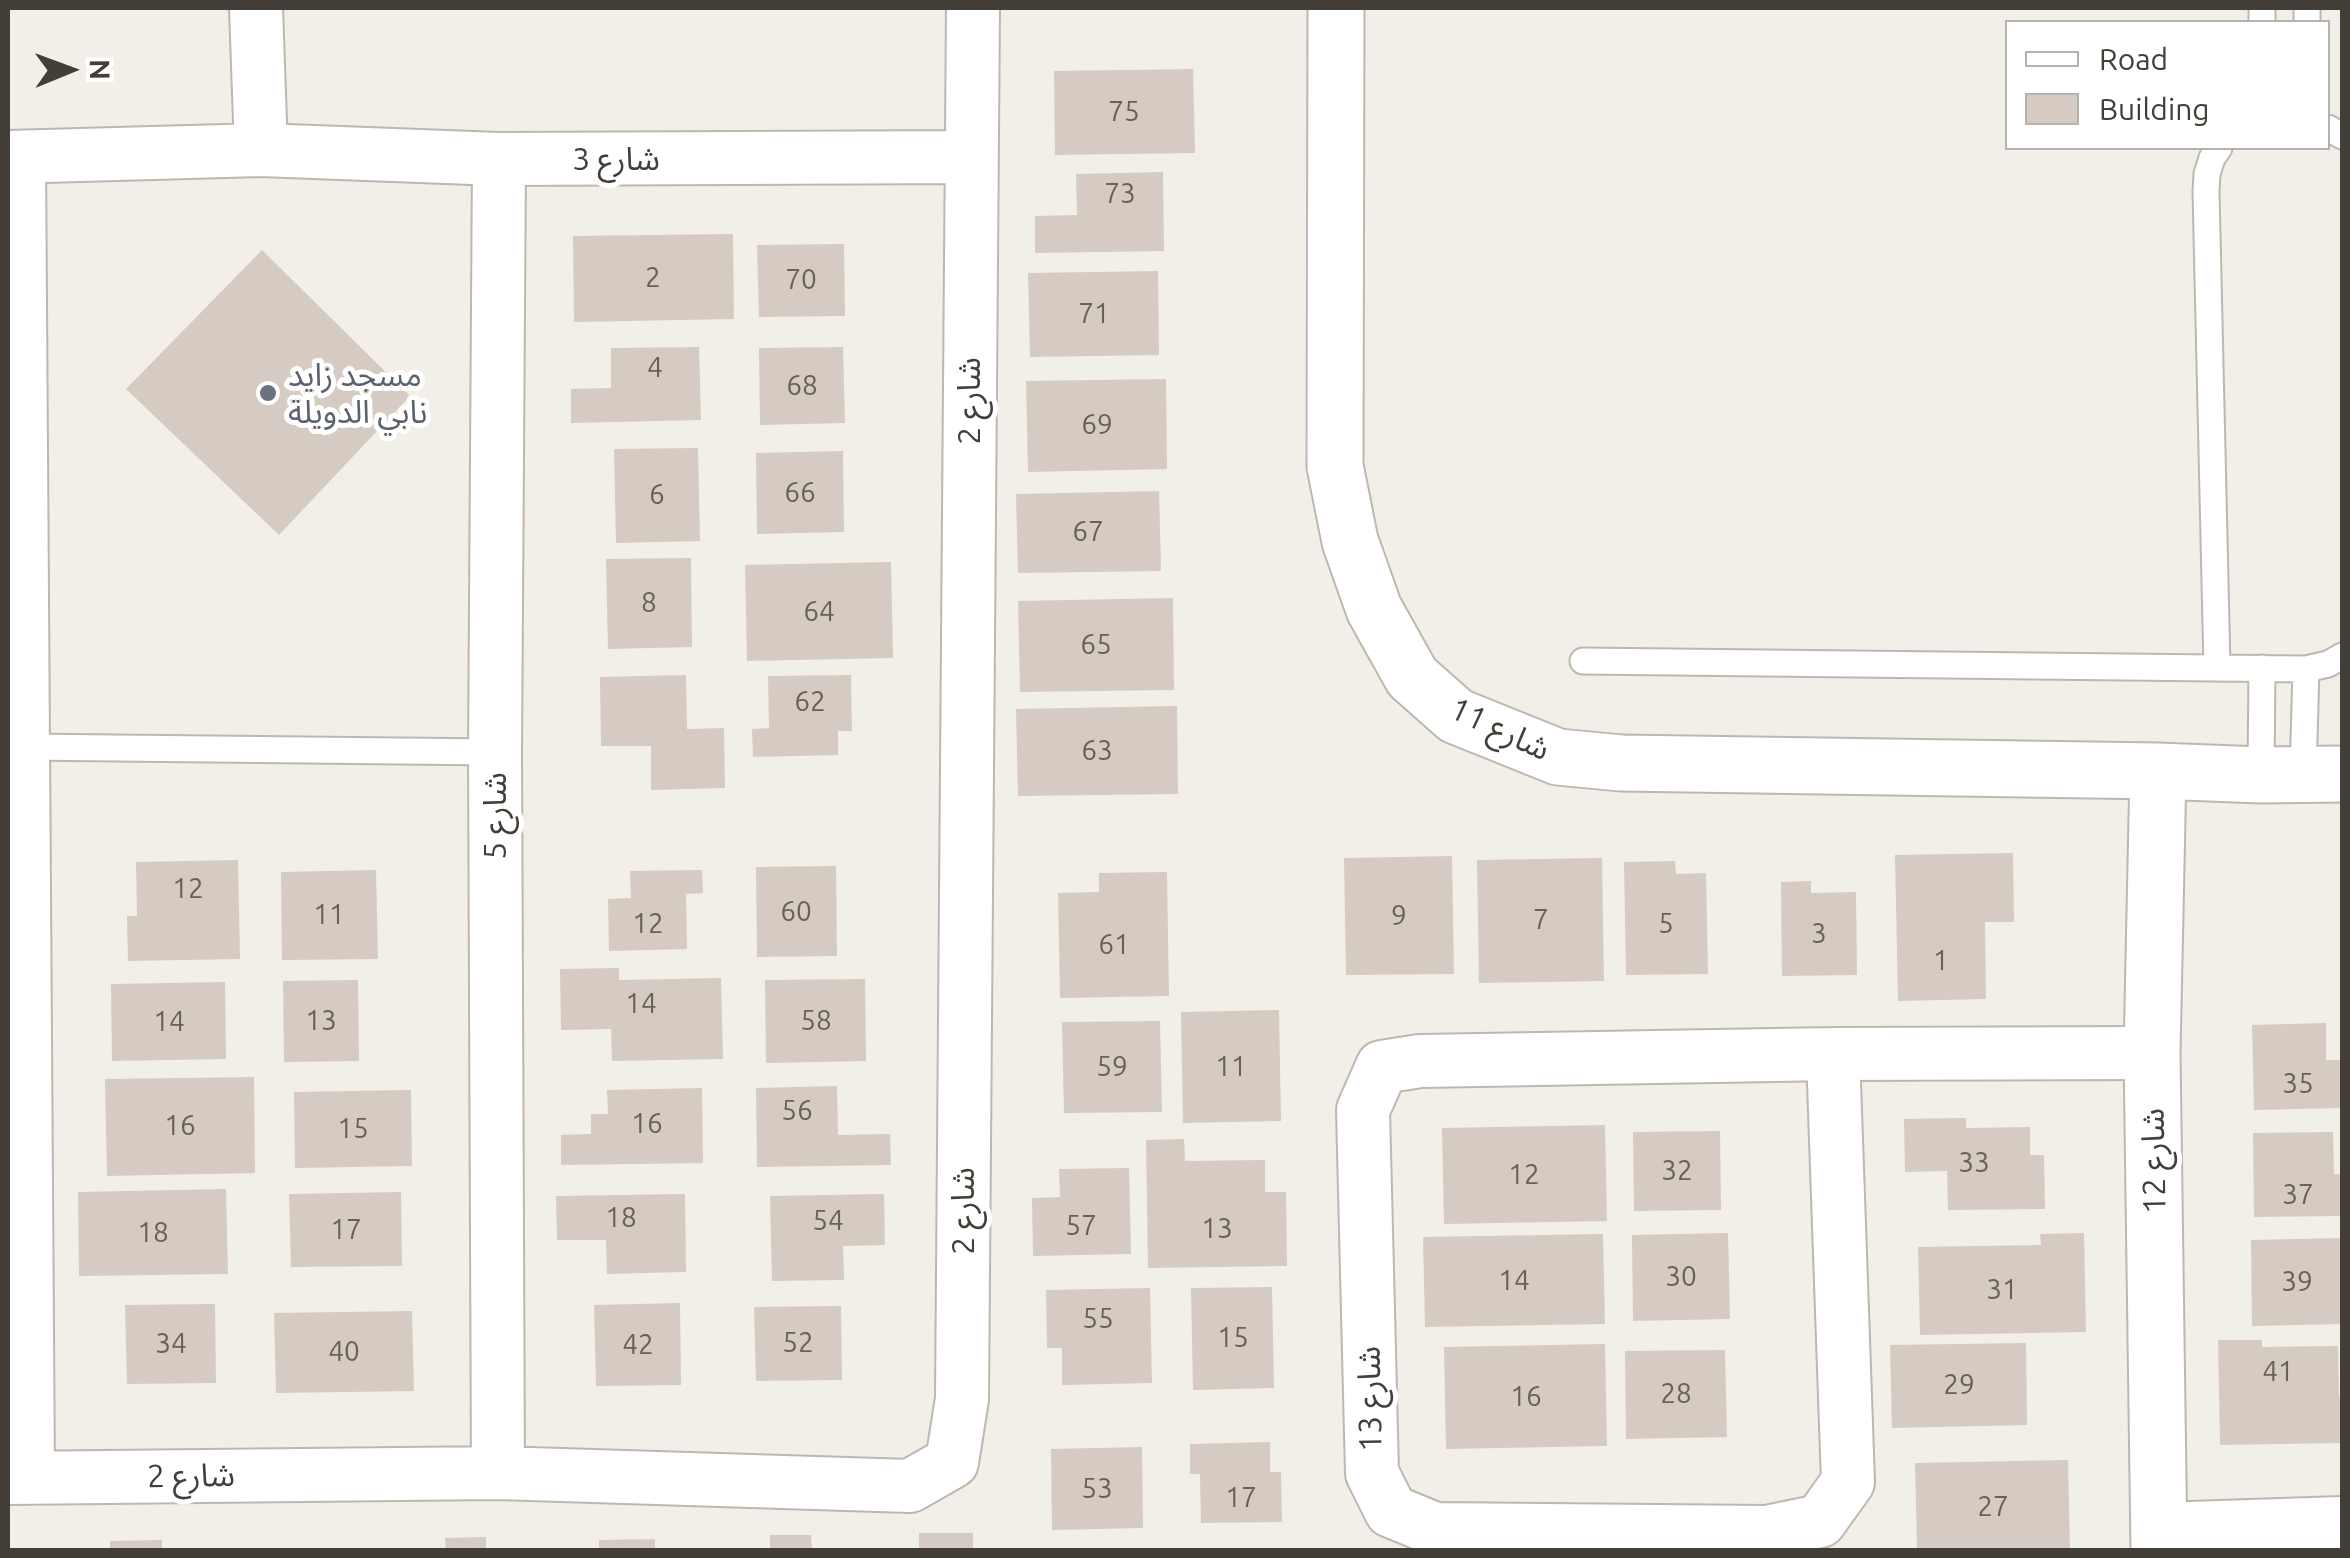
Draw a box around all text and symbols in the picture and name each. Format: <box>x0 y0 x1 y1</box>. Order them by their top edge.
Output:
north arrow <box>20 20 120 120</box>
legend <box>2005 20 2330 150</box>
text: Road <box>2099 42 2168 76</box>
text: N <box>85 59 116 80</box>
text: Building <box>2099 92 2210 126</box>
house number: 75 <box>1108 95 1140 129</box>
street label: شارع 3 <box>572 140 660 178</box>
house number: 73 <box>1104 177 1136 211</box>
house number: 2 <box>645 261 661 295</box>
house number: 70 <box>785 263 817 297</box>
house number: 71 <box>1078 297 1110 331</box>
house number: 4 <box>647 351 663 385</box>
place label: مسجد زايد نابي الدويلة <box>288 356 427 431</box>
street label: شارع 2 <box>950 357 988 445</box>
house number: 68 <box>786 369 818 403</box>
marker: مسجد زايد نابي الدويلة <box>257 382 279 404</box>
house number: 69 <box>1081 408 1113 442</box>
house number: 66 <box>784 476 816 510</box>
house number: 6 <box>649 478 665 512</box>
house number: 67 <box>1072 515 1104 549</box>
house number: 8 <box>641 586 657 620</box>
house number: 64 <box>803 595 835 629</box>
house number: 65 <box>1080 628 1112 662</box>
house number: 62 <box>794 685 826 719</box>
street label: شارع 11 <box>1444 689 1556 769</box>
house number: 63 <box>1081 734 1113 768</box>
street label: شارع 5 <box>476 772 514 860</box>
house number: 12 <box>172 872 204 906</box>
house number: 60 <box>780 895 812 929</box>
house number: 11 <box>313 898 345 932</box>
house number: 9 <box>1391 899 1407 933</box>
house number: 7 <box>1533 903 1549 937</box>
house number: 12 <box>632 907 664 941</box>
house number: 5 <box>1658 907 1674 941</box>
house number: 3 <box>1811 917 1827 951</box>
house number: 61 <box>1098 928 1130 962</box>
house number: 1 <box>1933 944 1949 978</box>
house number: 14 <box>625 987 657 1021</box>
house number: 13 <box>305 1004 337 1038</box>
house number: 58 <box>800 1004 832 1038</box>
house number: 14 <box>153 1005 185 1039</box>
house number: 59 <box>1096 1050 1128 1084</box>
house number: 11 <box>1215 1050 1247 1084</box>
house number: 35 <box>2282 1067 2314 1101</box>
house number: 56 <box>781 1094 813 1128</box>
house number: 16 <box>631 1107 663 1141</box>
street label: شارع 12 <box>2134 1108 2174 1214</box>
house number: 16 <box>164 1109 196 1143</box>
house number: 15 <box>337 1112 369 1146</box>
house number: 33 <box>1958 1146 1990 1180</box>
house number: 32 <box>1661 1154 1693 1188</box>
house number: 12 <box>1508 1158 1540 1192</box>
street label: شارع 2 <box>944 1167 982 1255</box>
house number: 37 <box>2282 1178 2314 1212</box>
house number: 18 <box>605 1201 637 1235</box>
house number: 54 <box>812 1204 844 1238</box>
house number: 57 <box>1065 1209 1097 1243</box>
house number: 13 <box>1201 1212 1233 1246</box>
house number: 17 <box>330 1213 362 1247</box>
house number: 18 <box>137 1216 169 1250</box>
house number: 30 <box>1665 1260 1697 1294</box>
house number: 14 <box>1498 1264 1530 1298</box>
house number: 39 <box>2281 1265 2313 1299</box>
house number: 31 <box>1986 1273 2018 1307</box>
house number: 55 <box>1082 1302 1114 1336</box>
house number: 15 <box>1217 1321 1249 1355</box>
house number: 52 <box>782 1326 814 1360</box>
house number: 34 <box>155 1327 187 1361</box>
house number: 42 <box>622 1328 654 1362</box>
house number: 40 <box>328 1335 360 1369</box>
street label: شارع 13 <box>1350 1346 1390 1452</box>
house number: 41 <box>2262 1355 2294 1389</box>
house number: 29 <box>1943 1368 1975 1402</box>
house number: 28 <box>1660 1377 1692 1411</box>
house number: 16 <box>1510 1380 1542 1414</box>
street label: شارع 2 <box>147 1456 235 1496</box>
house number: 53 <box>1081 1472 1113 1506</box>
house number: 17 <box>1225 1481 1257 1515</box>
house number: 27 <box>1977 1490 2009 1524</box>

